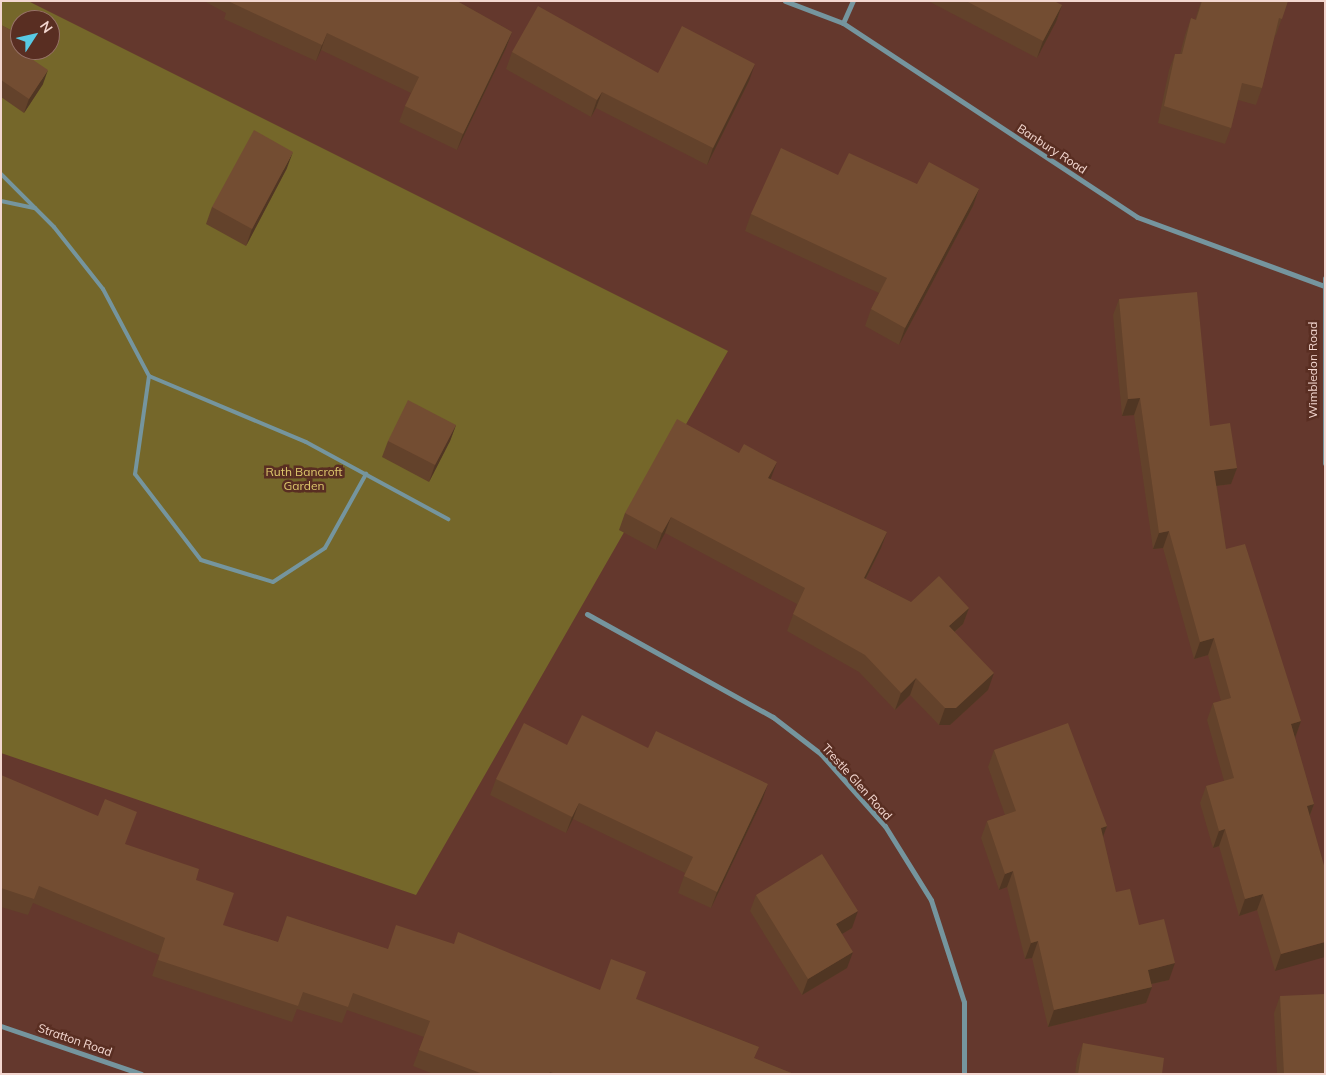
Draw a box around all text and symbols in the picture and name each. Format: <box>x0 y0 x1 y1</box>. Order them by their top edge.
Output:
north arrow <box>10 10 60 60</box>
text: N <box>36 17 57 36</box>
street label: Banbury Road <box>1014 121 1090 177</box>
street label: Wimbledon Road <box>1306 322 1320 418</box>
park label: Ruth Bancroft Garden <box>266 465 342 493</box>
street label: Trestle Glen Road <box>819 741 895 823</box>
street label: Stratton Road <box>36 1021 114 1059</box>

